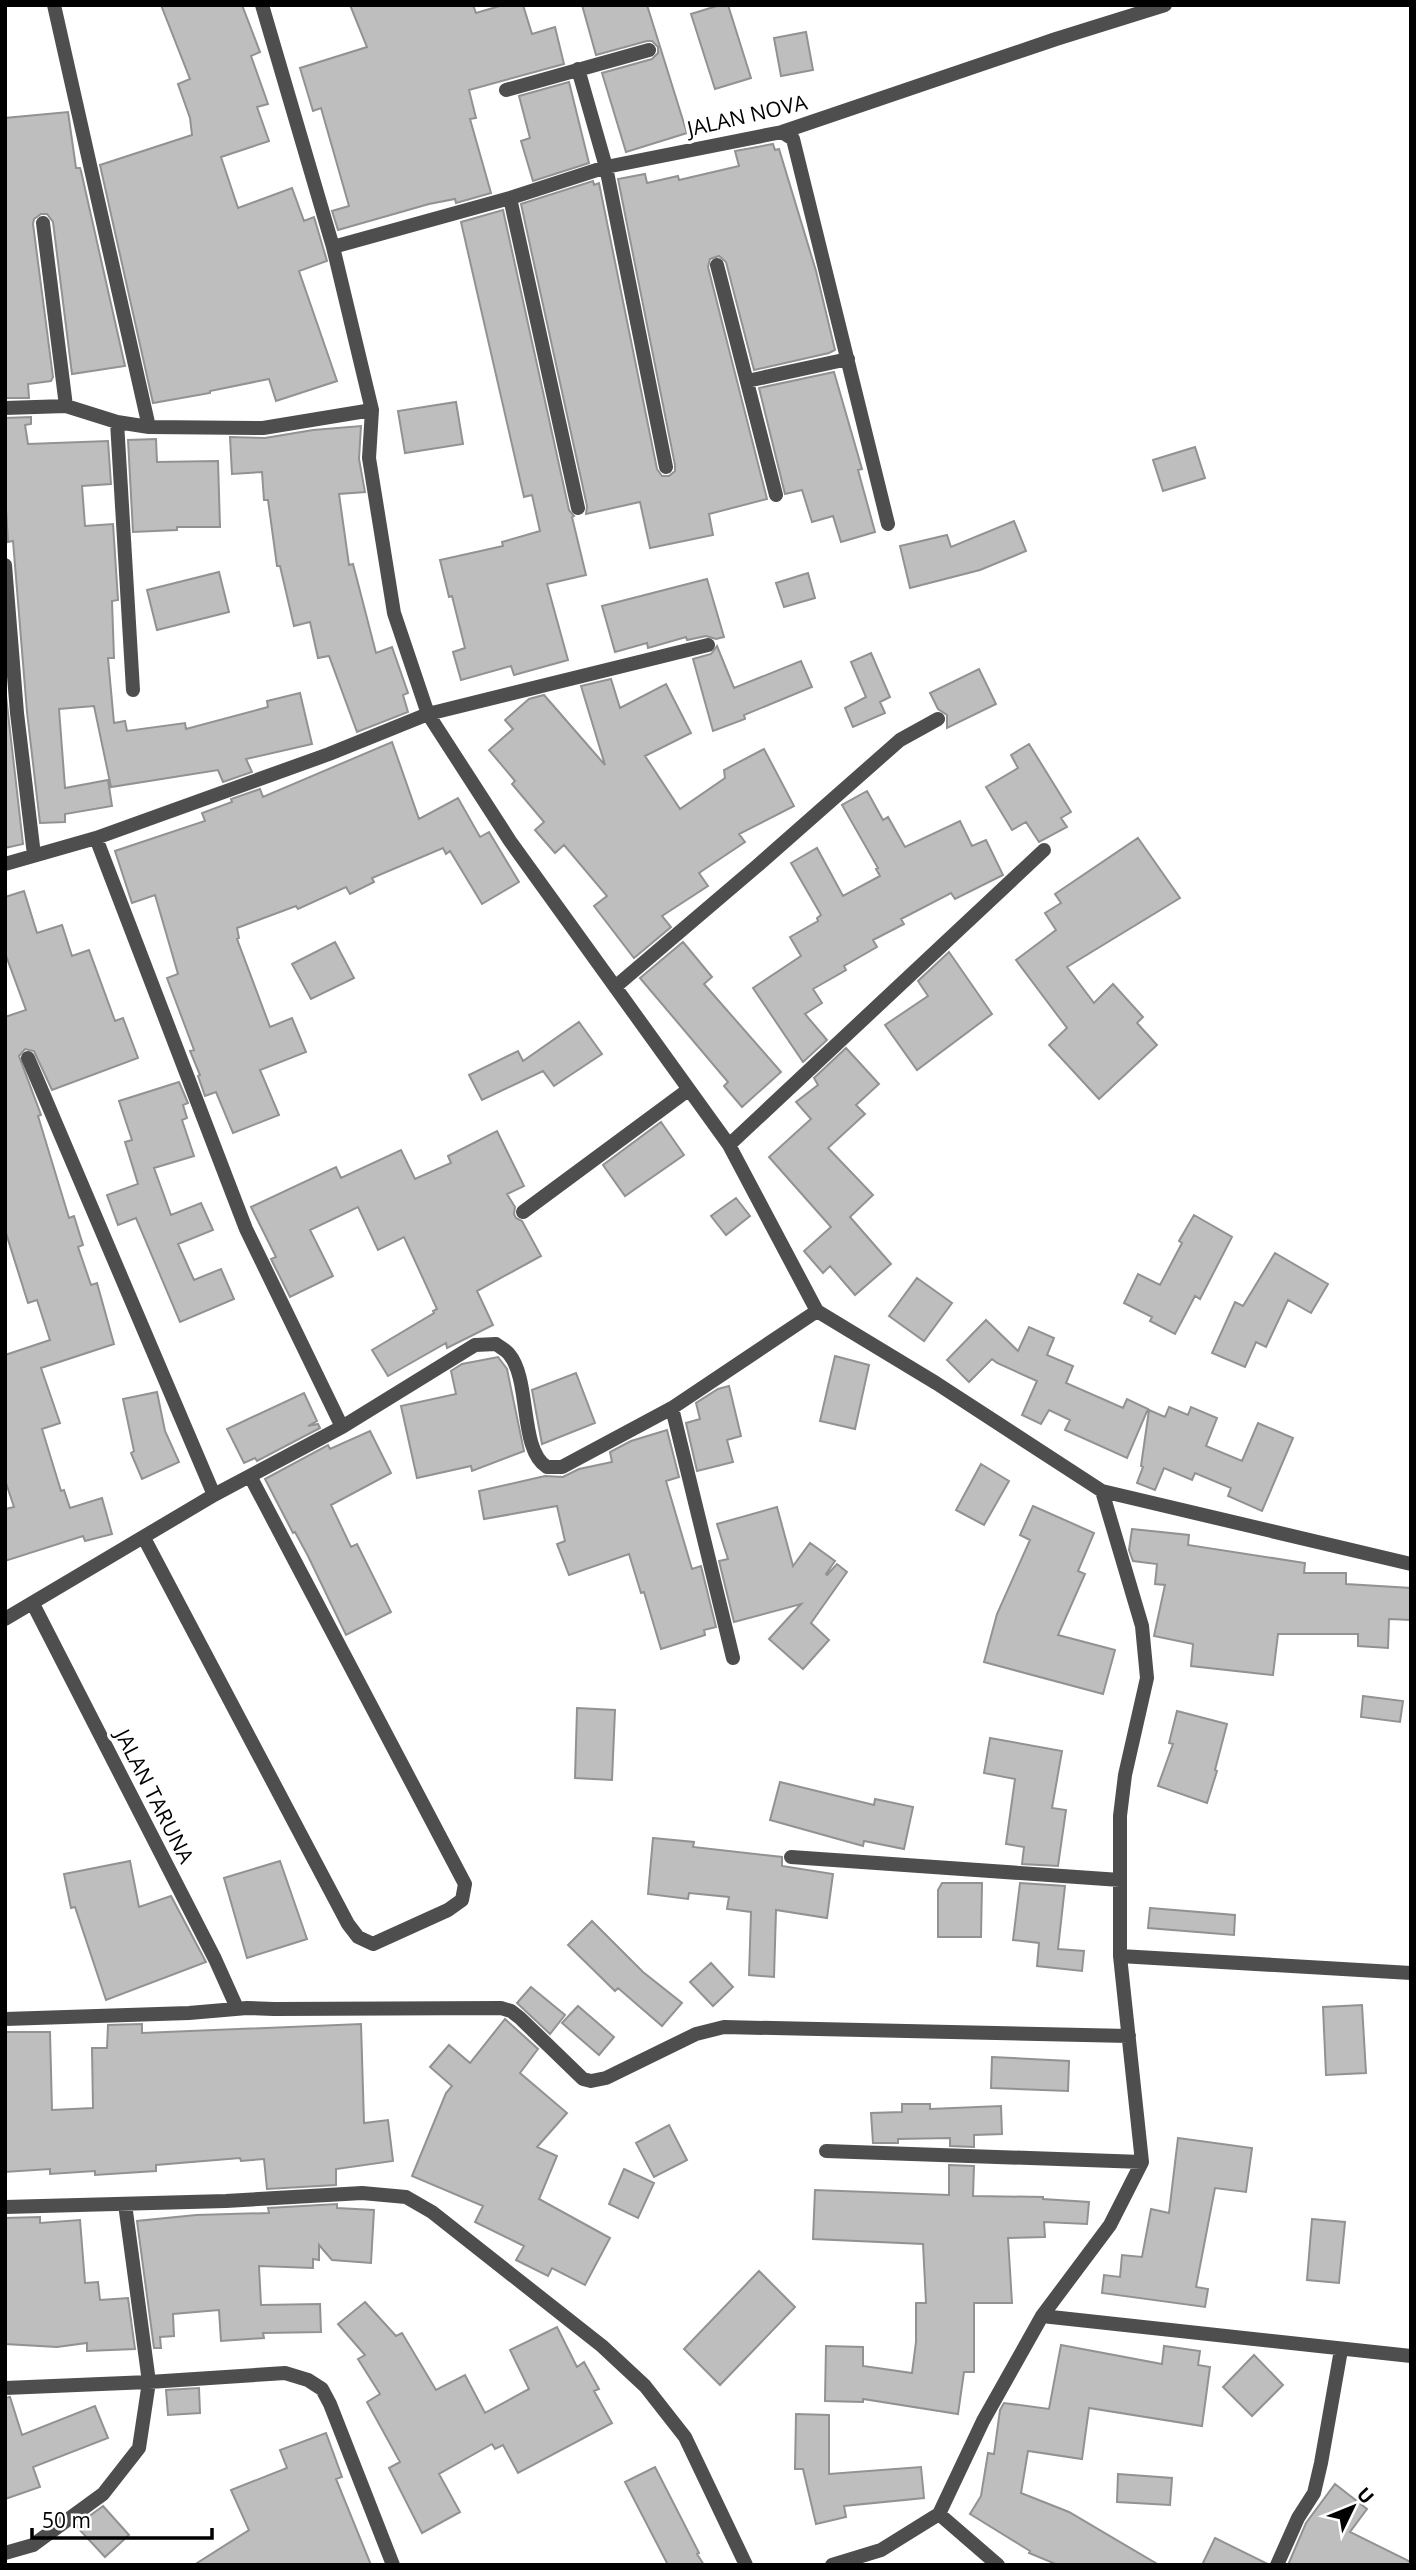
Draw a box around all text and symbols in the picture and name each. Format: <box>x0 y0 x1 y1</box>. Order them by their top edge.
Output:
street label: JALAN NOVA <box>682 87 810 143</box>
street label: JALAN TARUNA <box>108 1723 201 1868</box>
north arrow <box>1318 2472 1388 2542</box>
text: U <box>1351 2481 1380 2510</box>
scale bar <box>32 2496 212 2540</box>
text: 50 m <box>42 2506 91 2534</box>

